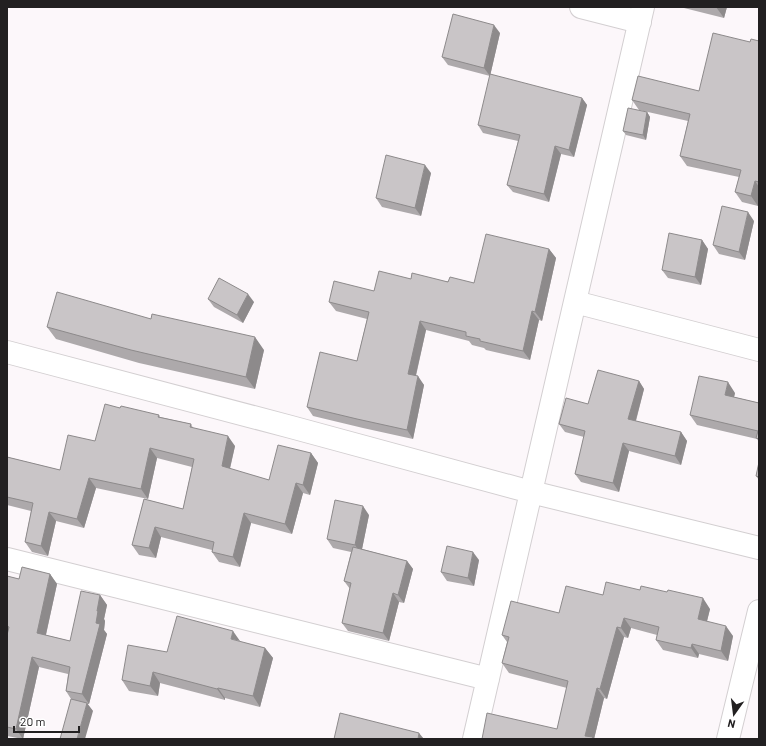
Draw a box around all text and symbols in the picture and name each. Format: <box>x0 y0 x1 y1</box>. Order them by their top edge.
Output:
north arrow <box>714 694 754 734</box>
scale bar <box>14 708 79 734</box>
text: 20 m <box>20 714 46 728</box>
text: N <box>726 717 737 731</box>

